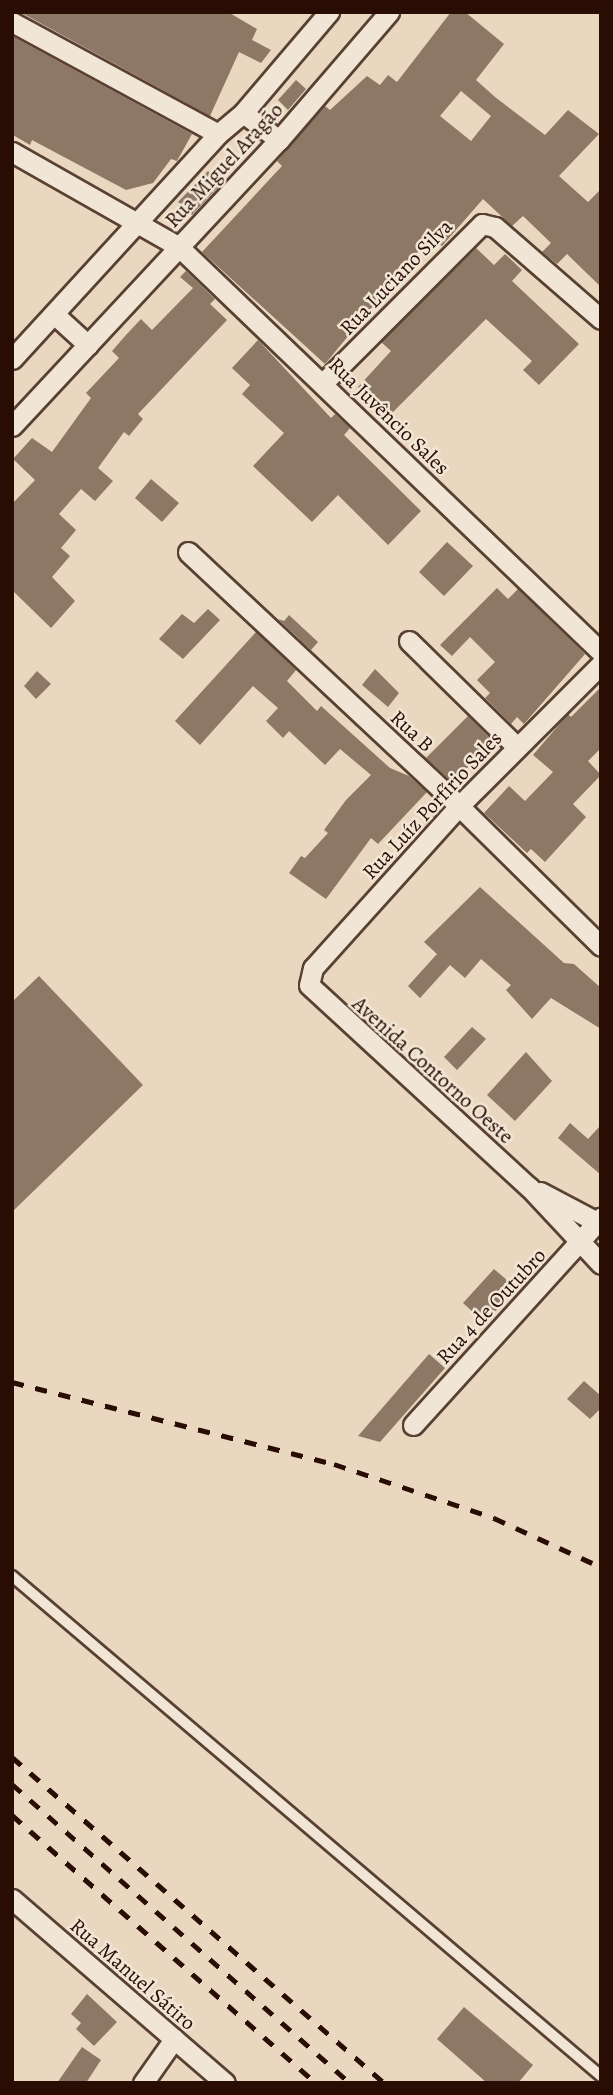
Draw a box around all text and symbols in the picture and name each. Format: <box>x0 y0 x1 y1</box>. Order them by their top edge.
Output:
street label: Rua Miguel Aragão <box>160 97 288 233</box>
street label: Rua Luciano Silva <box>334 214 458 340</box>
street label: Rua Juvêncio Sales <box>323 352 455 480</box>
street label: Rua B <box>385 705 439 757</box>
street label: Rua Luíz Porfírio Sales <box>357 726 507 884</box>
street label: Avenida Contorno Oeste <box>347 991 519 1149</box>
street label: Rua 4 de Outubro <box>431 1243 551 1369</box>
street label: Rua Manuel Sátiro <box>65 1913 201 2035</box>

